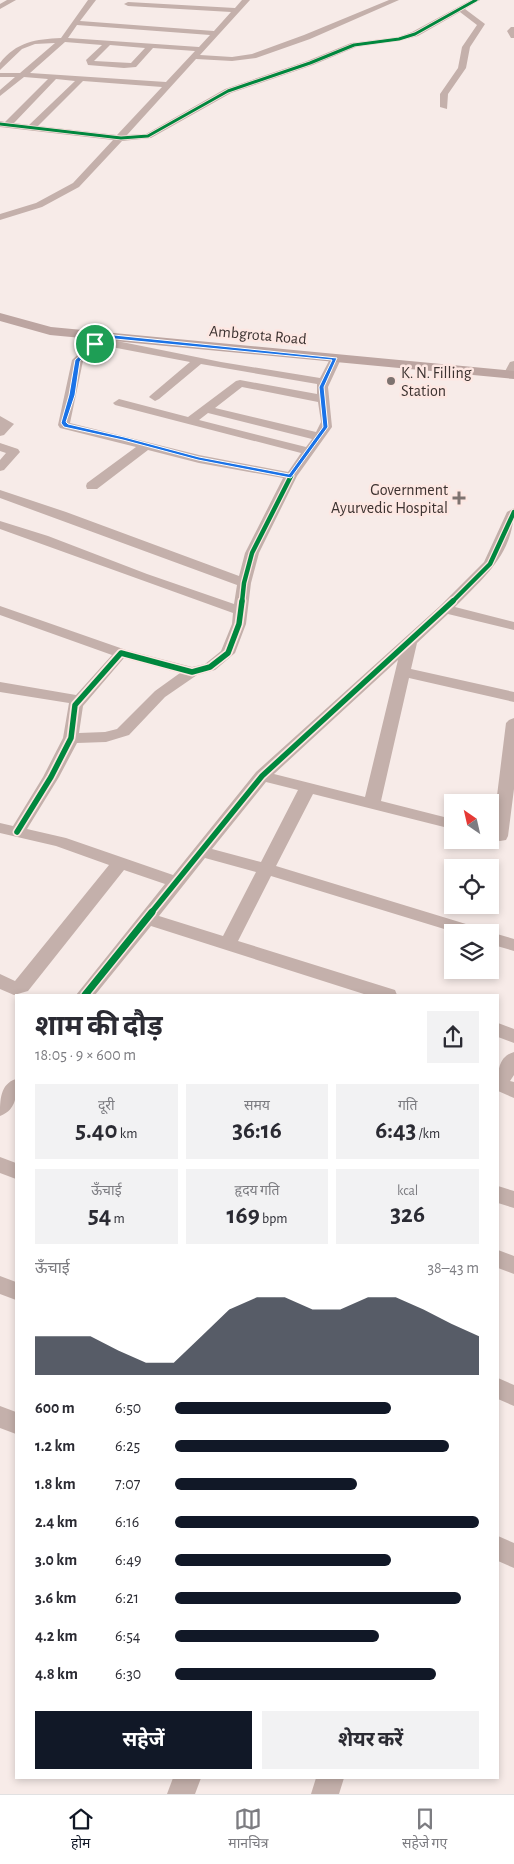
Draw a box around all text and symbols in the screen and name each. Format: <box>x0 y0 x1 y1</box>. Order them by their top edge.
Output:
pin <box>74 323 116 365</box>
street label: Ambgrota Road <box>208 323 307 347</box>
icon: arrive <box>81 330 109 358</box>
place label: K. N. Filling Station <box>401 365 472 399</box>
marker: K. N. Filling Station <box>385 375 397 387</box>
place label: Government Ayurvedic Hospital <box>331 482 448 517</box>
marker: Government Ayurvedic Hospital <box>452 491 466 505</box>
north arrow <box>444 794 499 849</box>
map controls <box>444 794 499 979</box>
button: locate <box>444 859 499 914</box>
button: layers <box>444 924 499 979</box>
button: share <box>427 1011 479 1063</box>
text: शाम की दौड़ <box>35 1013 163 1041</box>
text: 18:05 · 9 × 600 m <box>35 1047 136 1063</box>
text: दूरी <box>98 1099 115 1113</box>
text: समय <box>244 1099 270 1113</box>
text: गति <box>398 1099 417 1113</box>
text: 5.40 <box>75 1118 117 1143</box>
text: 36:16 <box>232 1118 282 1143</box>
text: 6:43 <box>375 1118 416 1143</box>
text: km <box>117 1127 137 1141</box>
text: /km <box>416 1127 440 1141</box>
text: ऊँचाई <box>91 1184 122 1198</box>
text: हृदय गति <box>234 1184 280 1198</box>
text: kcal <box>397 1184 418 1198</box>
text: 326 <box>390 1202 425 1227</box>
text: 54 <box>88 1203 111 1228</box>
text: 169 <box>227 1203 260 1228</box>
text: m <box>111 1212 125 1226</box>
text: bpm <box>260 1212 287 1226</box>
text: ऊँचाई <box>35 1260 70 1276</box>
text: 38–43 m <box>427 1260 479 1276</box>
text: 600 m <box>35 1400 75 1416</box>
text: 6:50 <box>115 1400 141 1416</box>
text: 1.2 km <box>35 1438 75 1454</box>
text: 6:25 <box>115 1438 140 1454</box>
text: 1.8 km <box>35 1476 76 1492</box>
text: 7:07 <box>115 1476 140 1492</box>
text: 2.4 km <box>35 1514 78 1530</box>
text: 6:16 <box>115 1514 139 1530</box>
text: 3.0 km <box>35 1552 77 1568</box>
text: 6:49 <box>115 1552 141 1568</box>
text: 3.6 km <box>35 1590 77 1606</box>
text: 6:21 <box>115 1590 139 1606</box>
text: 4.2 km <box>35 1628 78 1644</box>
text: 6:54 <box>115 1628 141 1644</box>
text: 4.8 km <box>35 1666 78 1682</box>
text: 6:30 <box>115 1666 141 1682</box>
button: सहेजें <box>35 1711 252 1769</box>
button: शेयर करें <box>262 1711 479 1769</box>
tab: होम <box>67 1805 95 1854</box>
tab: मानचित्र <box>228 1805 268 1854</box>
tab: सहेजे गए <box>402 1805 447 1854</box>

